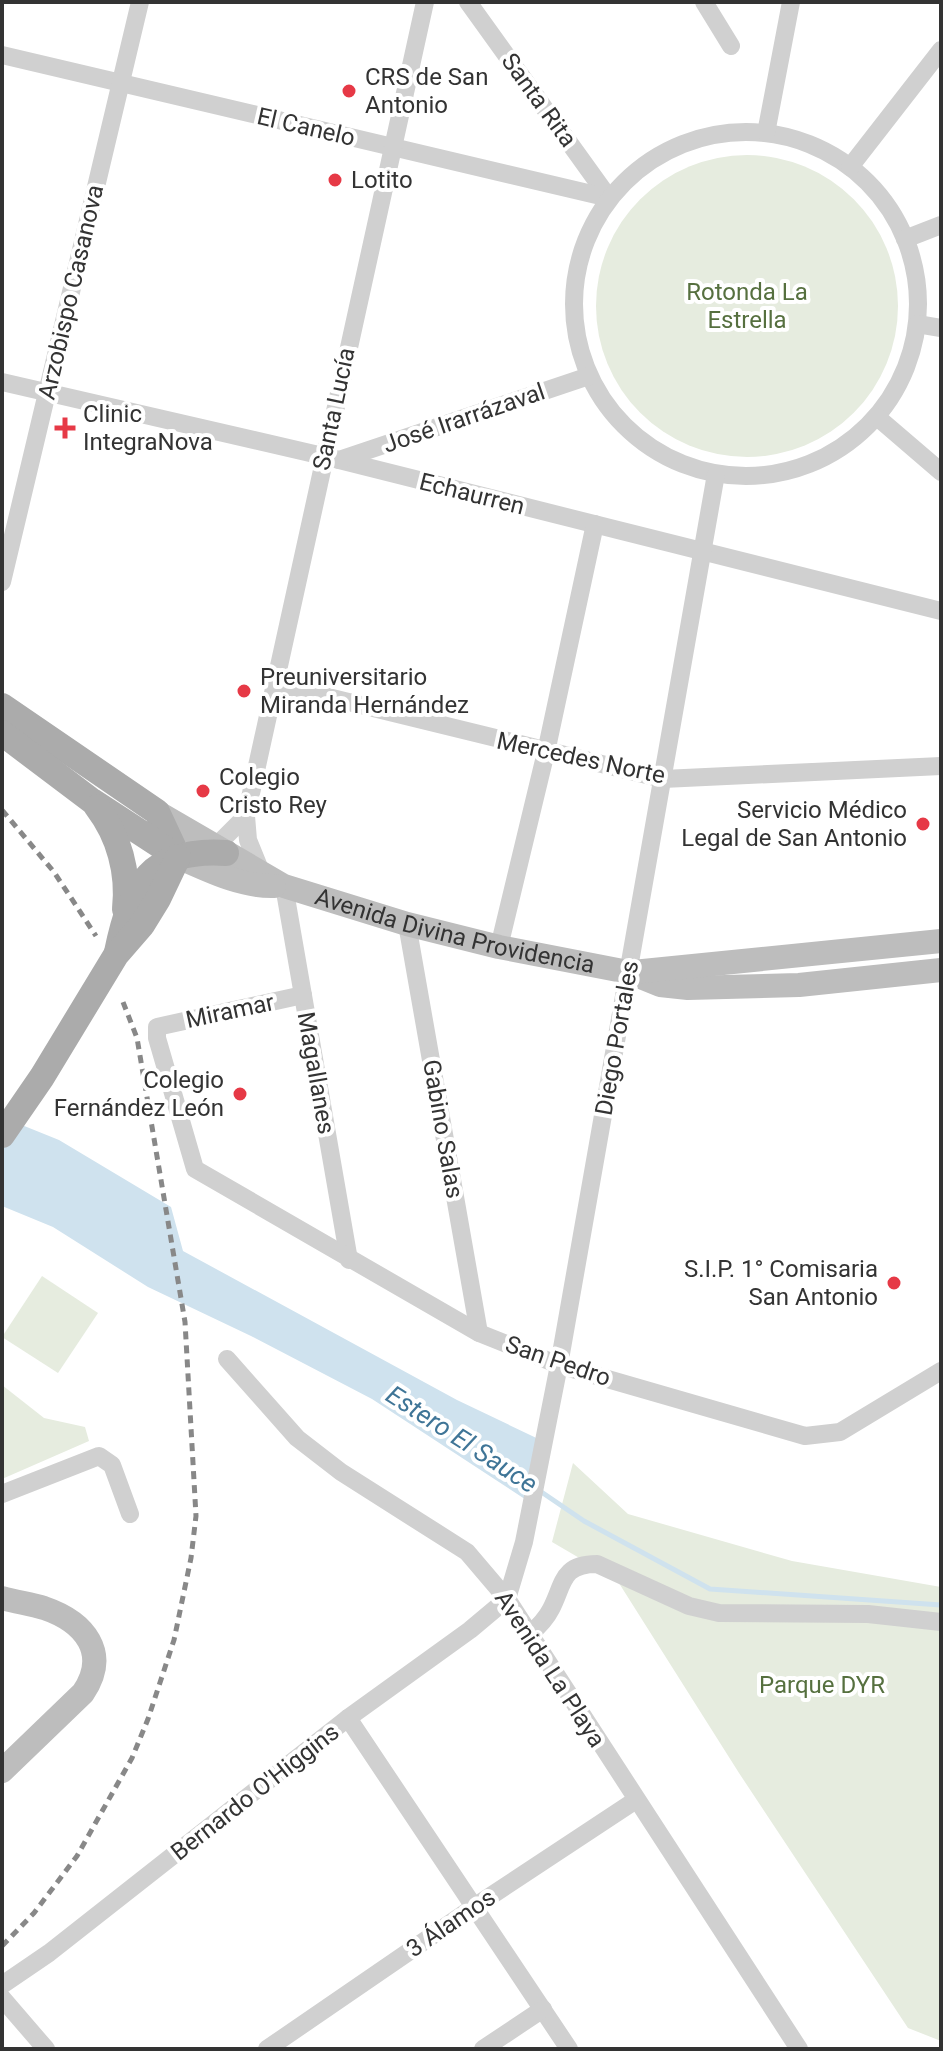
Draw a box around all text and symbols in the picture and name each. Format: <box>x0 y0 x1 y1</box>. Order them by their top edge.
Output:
street label: Santa Rita <box>496 48 582 152</box>
place label: CRS de San Antonio <box>365 63 488 119</box>
marker: CRS de San Antonio <box>340 82 358 100</box>
street label: El Canelo <box>254 102 358 152</box>
place label: Lotito <box>351 166 413 194</box>
marker: Lotito <box>326 171 344 189</box>
street label: Arzobispo Casanova <box>33 182 109 402</box>
park label: Rotonda La Estrella <box>686 278 808 334</box>
street label: Santa Lucía <box>307 345 361 473</box>
street label: José Irarrázaval <box>379 377 549 459</box>
place label: Clinic IntegraNova <box>83 400 213 456</box>
marker: Clinic IntegraNova <box>54 417 76 439</box>
street label: Echaurren <box>416 467 528 521</box>
place label: Preuniversitario Miranda Hernández <box>260 663 469 719</box>
marker: Preuniversitario Miranda Hernández <box>235 682 253 700</box>
street label: Mercedes Norte <box>494 726 668 790</box>
place label: Colegio Cristo Rey <box>219 763 328 819</box>
marker: Colegio Cristo Rey <box>194 782 212 800</box>
place label: Servicio Médico Legal de San Antonio <box>681 796 907 852</box>
marker: Servicio Médico Legal de San Antonio <box>914 815 932 833</box>
street label: Avenida Divina Providencia <box>312 882 597 979</box>
street label: Diego Portales <box>590 958 644 1118</box>
street label: Miramar <box>183 988 277 1034</box>
street label: Magallanes <box>291 1010 341 1136</box>
street label: Gabino Salas <box>417 1058 469 1200</box>
place label: Colegio Fernández León <box>54 1066 224 1122</box>
marker: Colegio Fernández León <box>231 1085 249 1103</box>
place label: S.I.P. 1° Comisaria San Antonio <box>684 1255 878 1311</box>
marker: S.I.P. 1° Comisaria San Antonio <box>885 1274 903 1292</box>
street label: San Pedro <box>502 1330 614 1392</box>
water label: Estero El Sauce <box>381 1379 543 1499</box>
street label: Avenida La Playa <box>489 1586 611 1752</box>
park label: Parque DYR <box>759 1671 885 1699</box>
street label: Bernardo O'Higgins <box>165 1718 345 1866</box>
street label: 3 Álamos <box>401 1883 501 1963</box>

